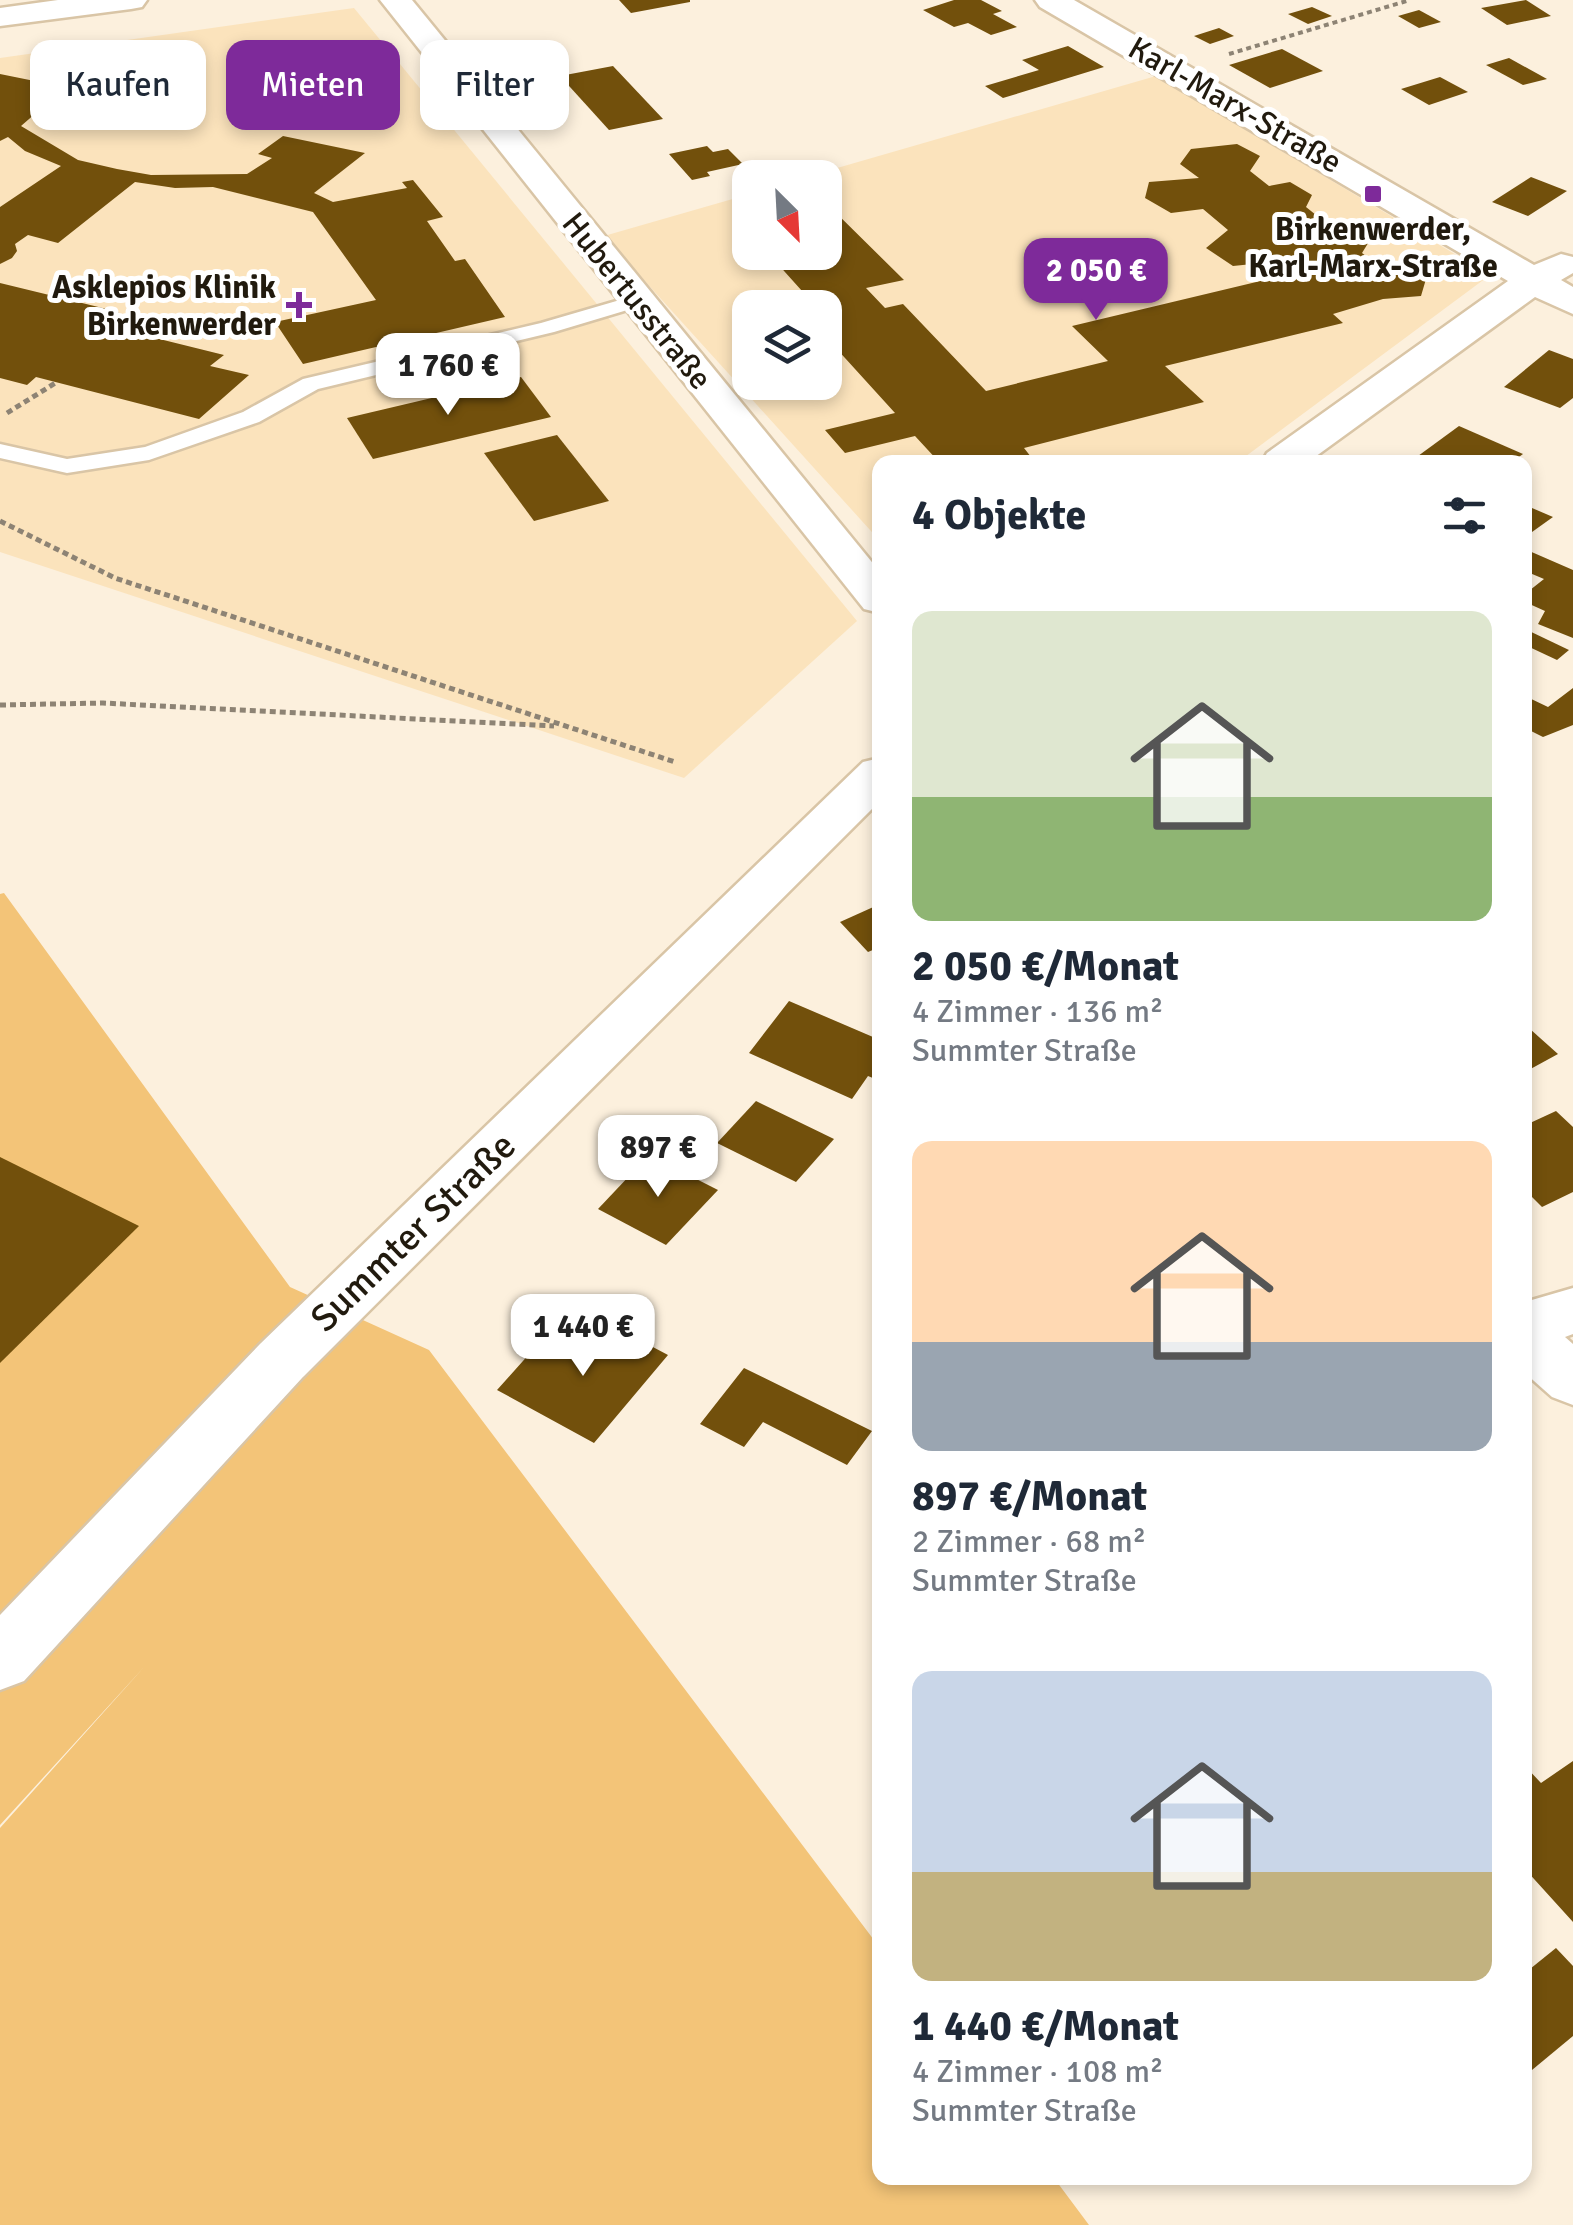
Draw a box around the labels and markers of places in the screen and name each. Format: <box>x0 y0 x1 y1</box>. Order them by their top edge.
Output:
marker: Birkenwerder, Karl-Marx-Straße <box>1362 183 1384 205</box>
place label: Birkenwerder, Karl-Marx-Straße <box>1248 210 1498 286</box>
pin: 2 050 € <box>1004 238 1188 323</box>
place label: Asklepios Klinik Birkenwerder <box>52 268 276 344</box>
marker: Asklepios Klinik Birkenwerder <box>286 292 312 318</box>
pin: 1 760 € <box>356 333 540 418</box>
pin: 897 € <box>588 1115 728 1200</box>
pin: 1 440 € <box>491 1294 675 1379</box>

